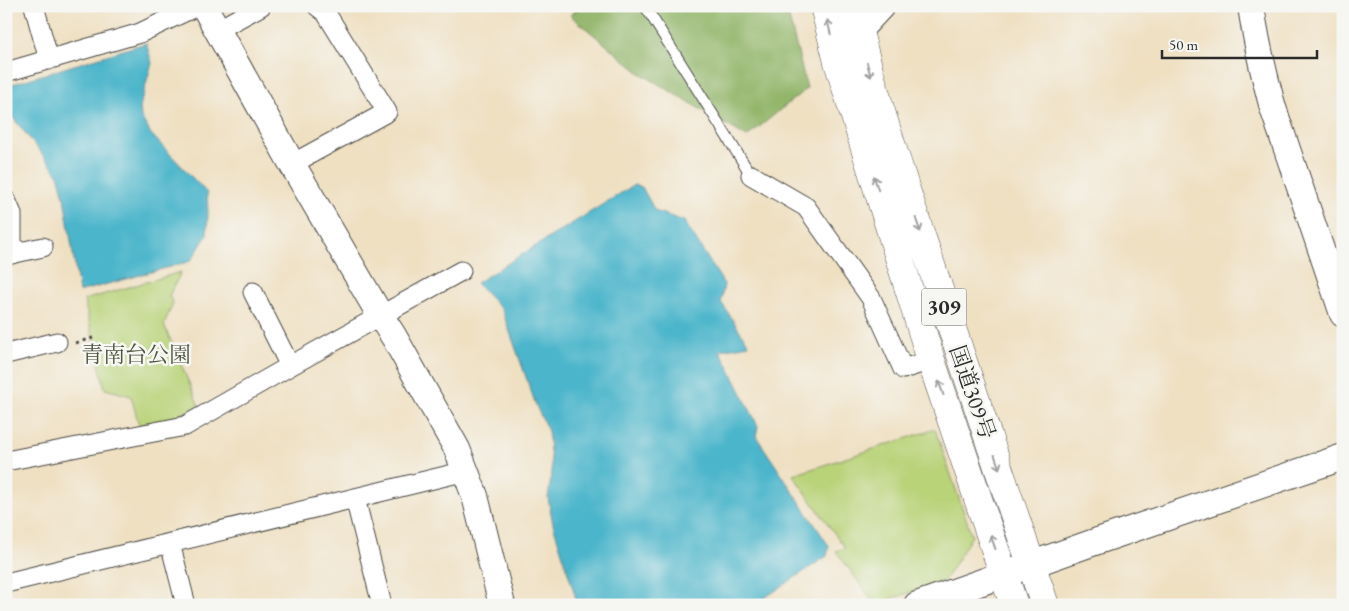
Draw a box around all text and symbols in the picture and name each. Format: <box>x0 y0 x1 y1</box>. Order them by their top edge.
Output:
one-way arrow <box>824 20 833 36</box>
scale bar <box>1162 28 1316 60</box>
text: 50 m <box>1169 35 1198 54</box>
one-way arrow <box>865 62 875 78</box>
one-way arrow <box>870 176 880 192</box>
one-way arrow <box>914 217 923 233</box>
road number: 309 <box>922 288 966 326</box>
park label: 青南台公園 <box>81 340 191 369</box>
street label: 国道309号 <box>943 341 1002 443</box>
one-way arrow <box>936 381 945 396</box>
one-way arrow <box>993 454 1002 470</box>
one-way arrow <box>988 535 997 550</box>

